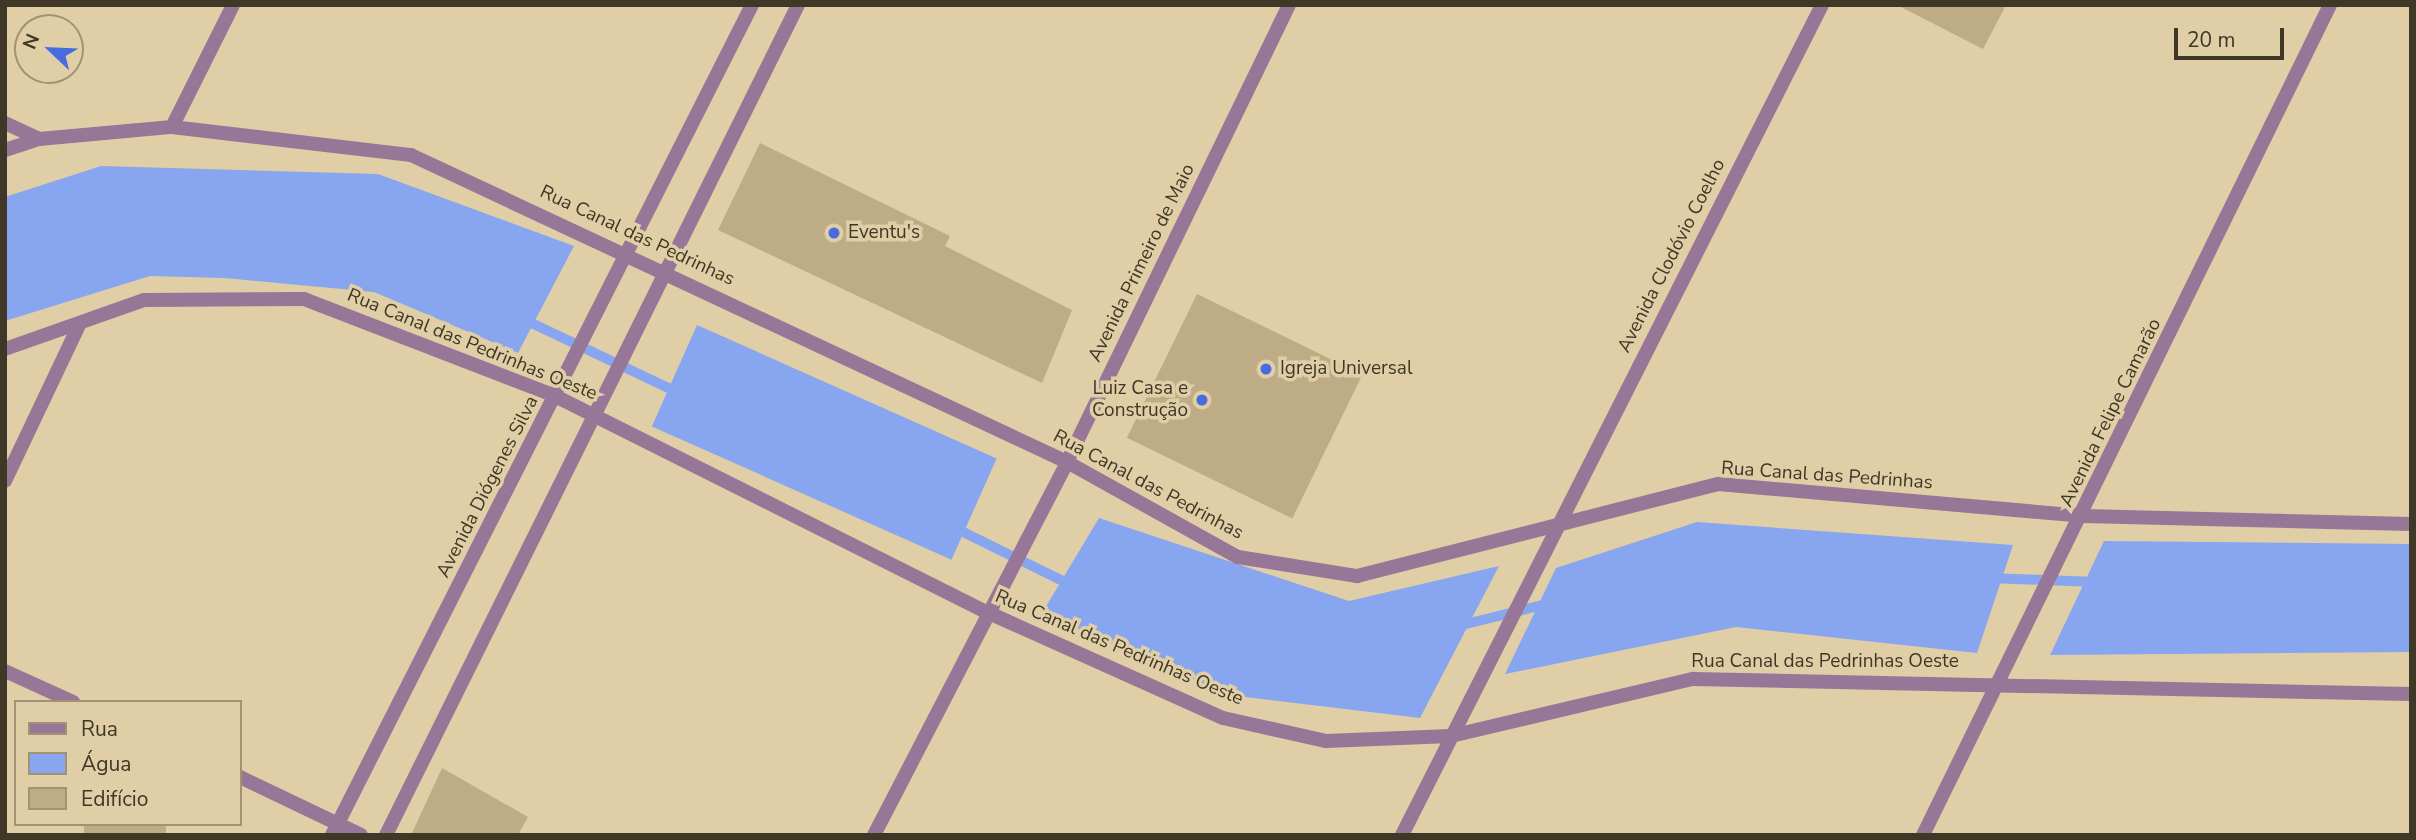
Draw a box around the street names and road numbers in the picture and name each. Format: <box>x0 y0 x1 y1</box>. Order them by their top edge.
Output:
street label: Avenida Clodóvio Coelho <box>1613 155 1731 357</box>
street label: Avenida Primeiro de Maio <box>1084 160 1200 366</box>
street label: Rua Canal das Pedrinhas <box>536 181 738 291</box>
street label: Rua Canal das Pedrinhas Oeste <box>344 284 600 406</box>
street label: Avenida Felipe Camarão <box>2055 315 2167 511</box>
street label: Avenida Diógenes Silva <box>432 392 544 582</box>
street label: Rua Canal das Pedrinhas <box>1049 425 1247 545</box>
street label: Rua Canal das Pedrinhas <box>1720 457 1934 495</box>
street label: Rua Canal das Pedrinhas Oeste <box>991 585 1247 711</box>
street label: Rua Canal das Pedrinhas Oeste <box>1691 651 1959 673</box>

